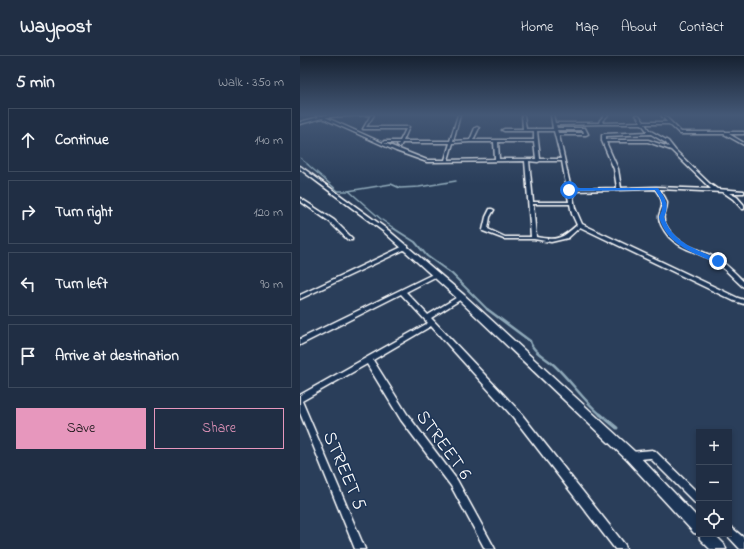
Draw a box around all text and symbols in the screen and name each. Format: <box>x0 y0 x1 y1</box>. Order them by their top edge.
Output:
text: Waypost <box>20 14 92 41</box>
text: Home <box>521 17 553 38</box>
text: Map <box>575 17 599 38</box>
text: About <box>621 17 657 38</box>
text: Contact <box>679 17 724 38</box>
text: 5 min <box>16 70 55 95</box>
text: Walk · 350 m <box>218 73 284 92</box>
icon: ahead <box>17 129 39 151</box>
text: Continue <box>55 129 109 151</box>
text: 140 m <box>255 131 283 150</box>
route start <box>560 181 578 199</box>
icon: right <box>17 201 39 223</box>
text: Turn right <box>55 201 113 223</box>
text: 120 m <box>253 203 283 222</box>
route end <box>709 252 727 270</box>
icon: left <box>17 273 39 295</box>
text: Turn left <box>55 273 108 295</box>
text: 90 m <box>260 275 283 294</box>
icon: arrive <box>17 345 39 367</box>
text: Arrive at destination <box>55 345 179 367</box>
street label: STREET 6 <box>408 405 478 486</box>
button: Save <box>16 408 146 449</box>
button: Share <box>154 408 284 449</box>
street label: STREET 5 <box>315 427 372 515</box>
map controls <box>696 429 732 537</box>
button: + <box>696 429 732 465</box>
button: − <box>696 465 732 501</box>
button: locate <box>696 501 732 537</box>

